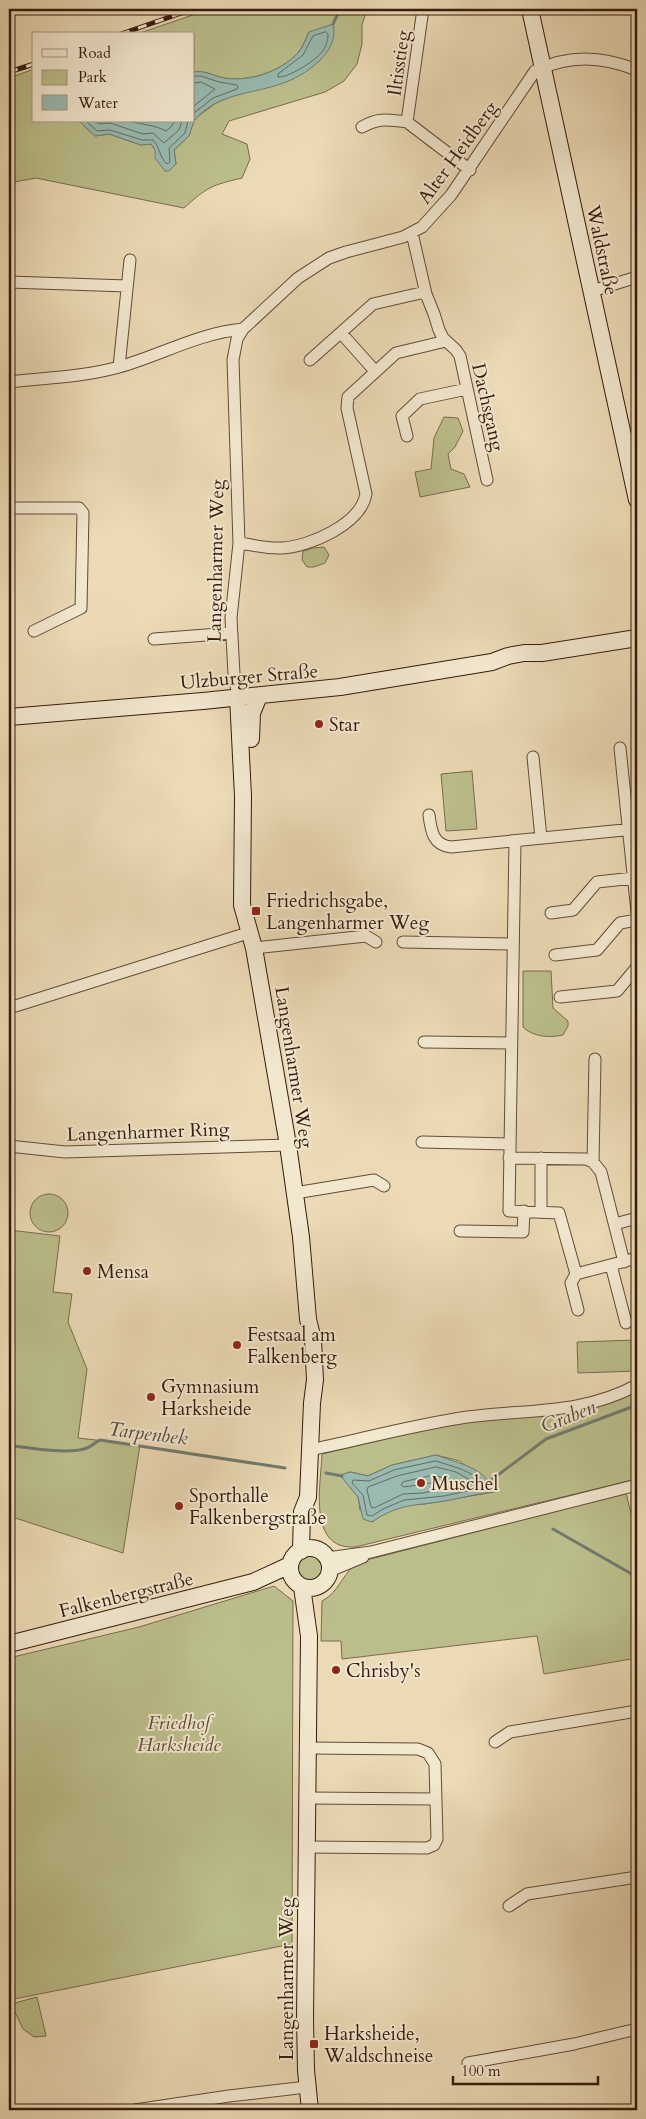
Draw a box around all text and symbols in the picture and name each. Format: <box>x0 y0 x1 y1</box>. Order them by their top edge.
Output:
street label: Iltisstieg <box>382 28 417 98</box>
legend <box>32 32 195 122</box>
text: Road <box>78 43 111 63</box>
text: Park <box>78 67 107 87</box>
text: Water <box>77 93 119 113</box>
street label: Alter Heidberg <box>412 96 504 209</box>
street label: Waldstraße <box>580 202 624 298</box>
street label: Dachsgang <box>465 361 511 454</box>
street label: Langenharmer Weg <box>202 479 230 643</box>
street label: Ulzburger Straße <box>179 658 319 696</box>
place label: Star <box>329 712 360 738</box>
marker: Star <box>313 718 325 730</box>
place label: Friedrichsgabe, Langenharmer Weg <box>266 888 429 936</box>
marker: Friedrichsgabe, Langenharmer Weg <box>250 905 262 917</box>
street label: Langenharmer Weg <box>268 985 320 1150</box>
street label: Langenharmer Ring <box>66 1116 230 1148</box>
place label: Mensa <box>97 1259 149 1285</box>
marker: Mensa <box>81 1265 93 1277</box>
place label: Festsaal am Falkenberg <box>247 1322 337 1370</box>
marker: Festsaal am Falkenberg <box>231 1339 243 1351</box>
place label: Gymnasium Harksheide <box>161 1374 260 1422</box>
marker: Gymnasium Harksheide <box>145 1391 157 1403</box>
water label: Graben <box>537 1393 600 1440</box>
water label: Tarpenbek <box>107 1415 189 1452</box>
place label: Muschel <box>431 1471 498 1497</box>
marker: Muschel <box>415 1477 427 1489</box>
place label: Sporthalle Falkenbergstraße <box>189 1483 326 1531</box>
marker: Sporthalle Falkenbergstraße <box>173 1500 185 1512</box>
street label: Falkenbergstraße <box>56 1566 196 1624</box>
place label: Chrisby's <box>346 1658 421 1684</box>
marker: Chrisby's <box>330 1664 342 1676</box>
park label: Friedhof Harksheide <box>137 1710 221 1758</box>
street label: Langenharmer Weg <box>274 1897 300 2061</box>
place label: Harksheide, Waldschneise <box>323 2021 433 2069</box>
marker: Harksheide, Waldschneise <box>308 2038 320 2050</box>
scale bar <box>453 2054 598 2086</box>
text: 100 m <box>461 2061 501 2081</box>

